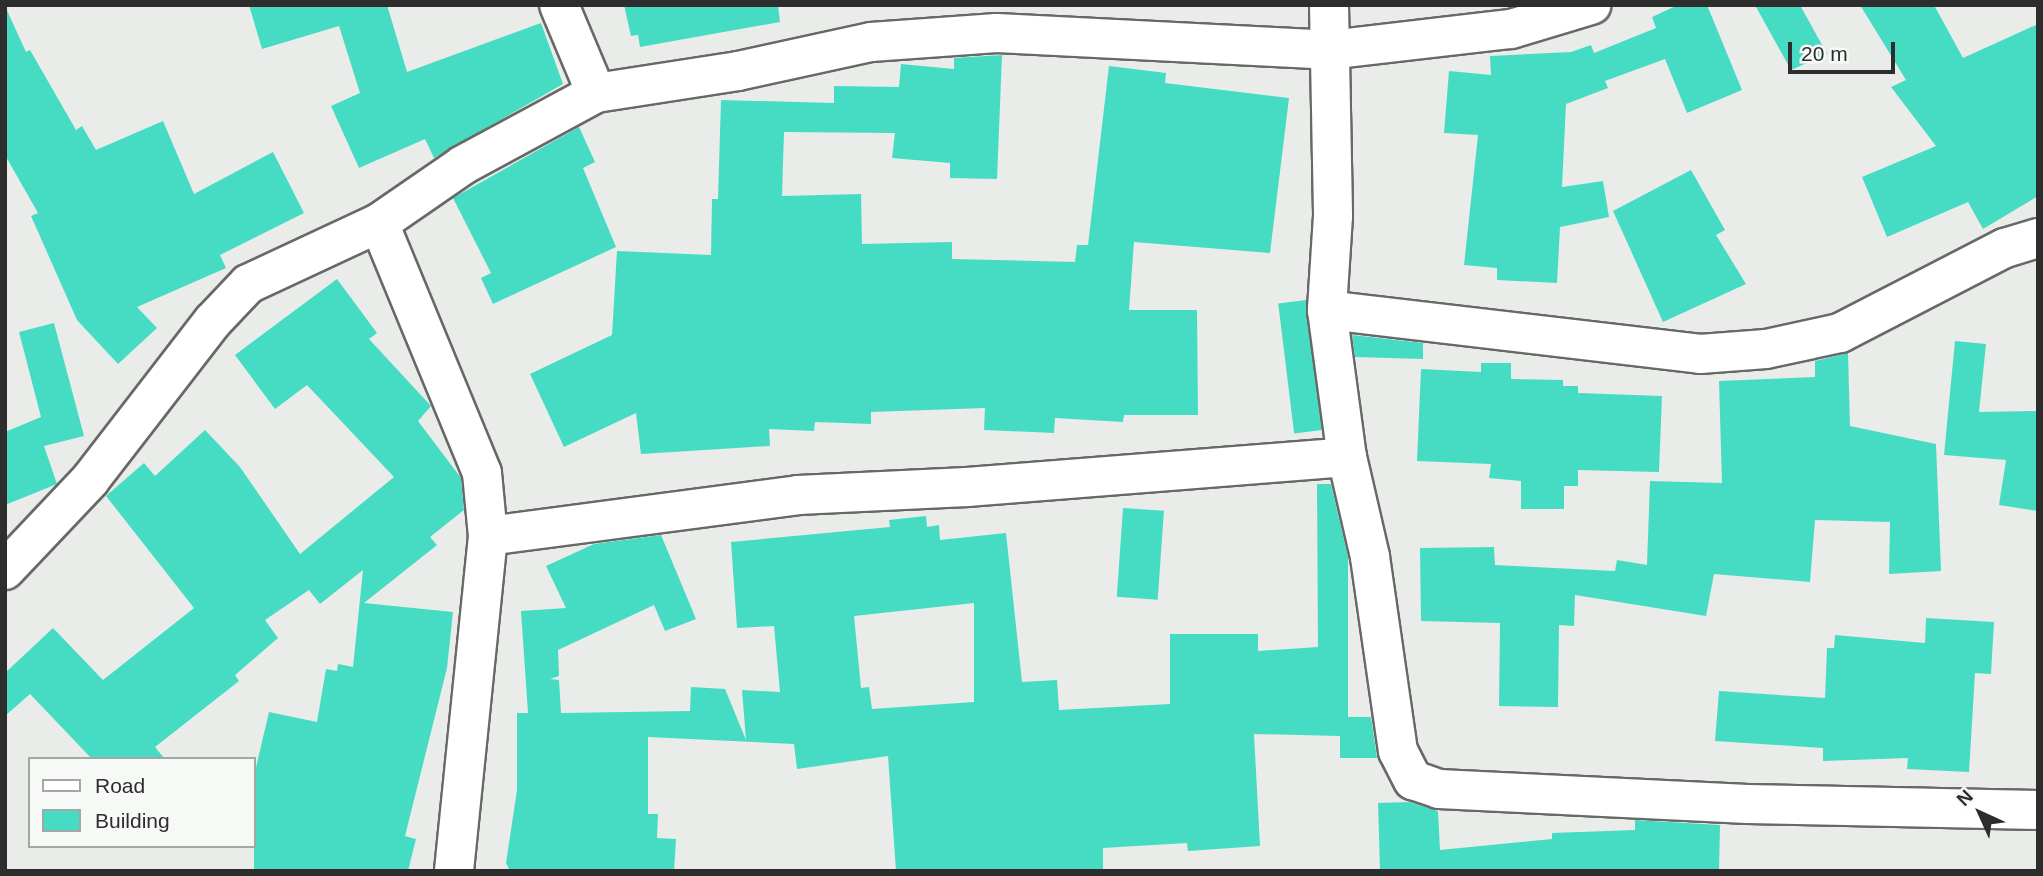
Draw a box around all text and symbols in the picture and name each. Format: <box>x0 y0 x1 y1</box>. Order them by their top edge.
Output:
scale bar <box>1791 28 1898 72</box>
text: 20 m <box>1801 42 1848 65</box>
legend <box>28 757 256 848</box>
text: Road <box>95 774 145 797</box>
north arrow <box>1945 778 2015 848</box>
text: N <box>1953 786 1977 810</box>
text: Building <box>95 809 170 832</box>

